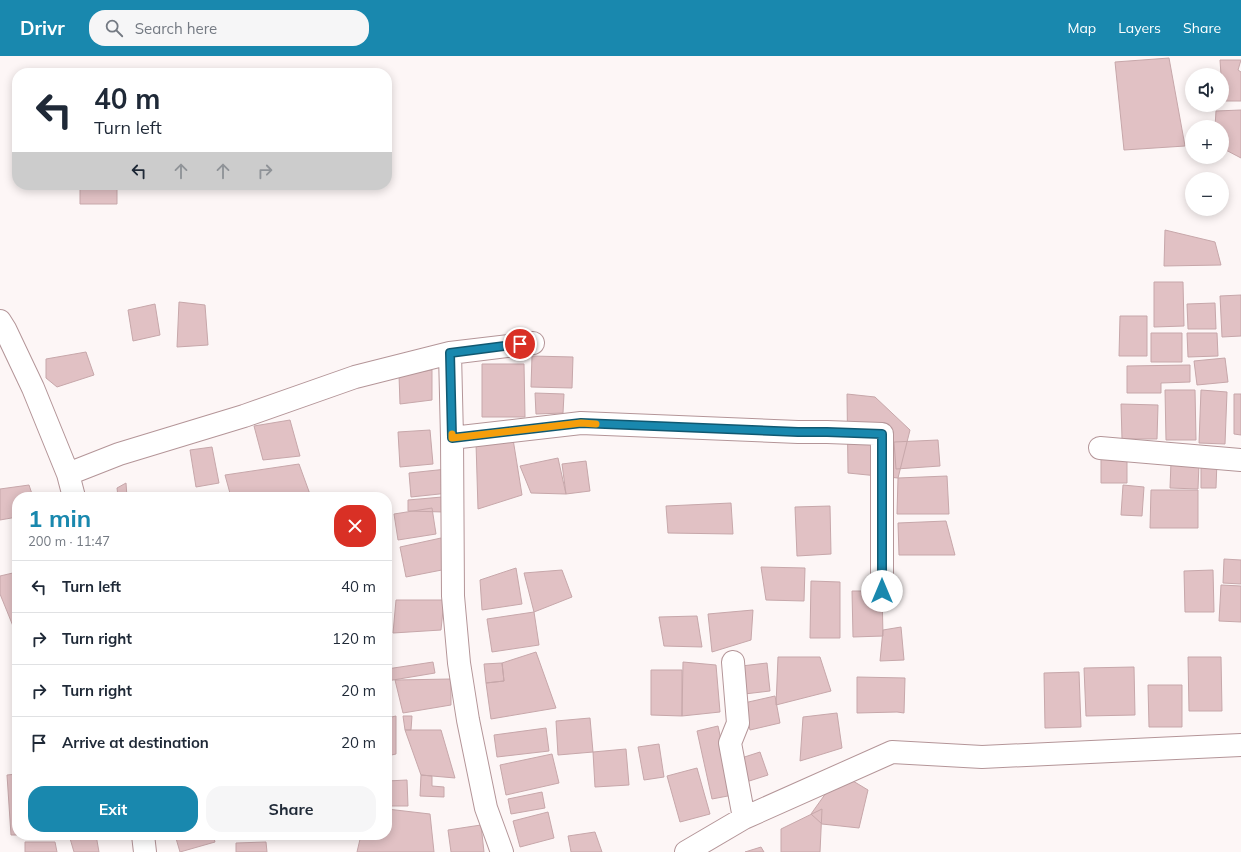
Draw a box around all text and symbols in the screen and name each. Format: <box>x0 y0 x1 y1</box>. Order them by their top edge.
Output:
search box <box>89 10 369 46</box>
text: Drivr <box>20 16 65 40</box>
icon: search <box>103 17 125 39</box>
text: Search here <box>135 19 217 38</box>
text: Map <box>1067 19 1096 37</box>
text: Layers <box>1118 19 1161 37</box>
text: Share <box>1183 19 1221 37</box>
map controls <box>1185 68 1229 216</box>
button: sound <box>1185 68 1229 112</box>
text: 40 m <box>94 81 160 116</box>
icon: left <box>28 84 80 136</box>
text: Turn left <box>94 116 162 139</box>
button: + <box>1185 120 1229 164</box>
icon: left <box>128 160 150 182</box>
icon: ahead <box>170 160 192 182</box>
icon: ahead <box>212 160 234 182</box>
icon: right <box>254 160 276 182</box>
button: − <box>1185 172 1229 216</box>
pin <box>503 327 537 361</box>
icon: arrive <box>509 333 531 355</box>
text: 1 min <box>28 503 91 533</box>
button: close <box>334 505 376 547</box>
text: 200 m · 11:47 <box>28 533 110 549</box>
position arrow <box>861 570 903 612</box>
icon: left <box>28 576 50 598</box>
text: Turn left <box>62 577 121 596</box>
text: 40 m <box>341 577 376 596</box>
icon: right <box>28 628 50 650</box>
text: Turn right <box>62 629 132 648</box>
text: 120 m <box>332 629 376 648</box>
icon: right <box>28 680 50 702</box>
text: Turn right <box>62 681 132 700</box>
text: 20 m <box>341 681 376 700</box>
icon: arrive <box>28 732 50 754</box>
text: Arrive at destination <box>62 733 209 752</box>
text: 20 m <box>341 733 376 752</box>
button: Exit <box>28 786 198 832</box>
button: Share <box>206 786 376 832</box>

